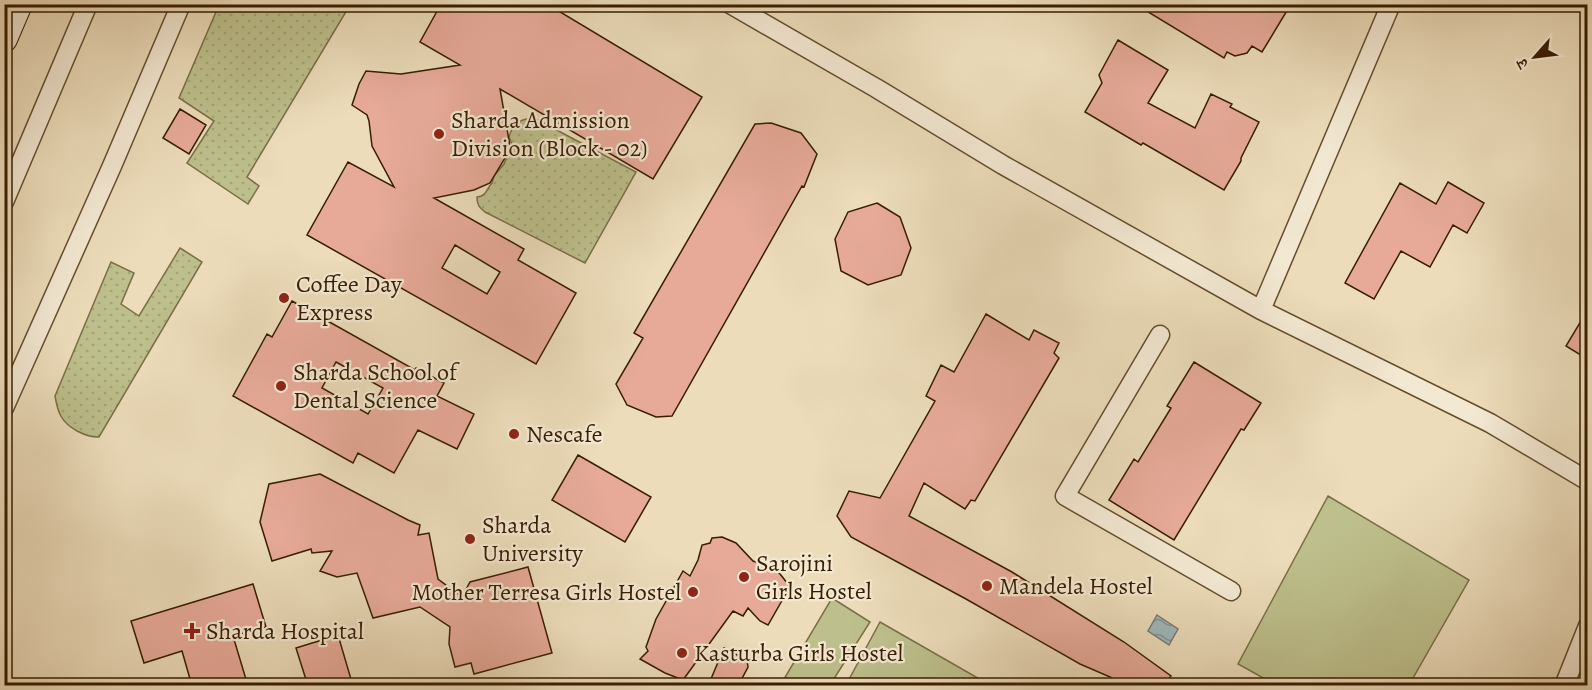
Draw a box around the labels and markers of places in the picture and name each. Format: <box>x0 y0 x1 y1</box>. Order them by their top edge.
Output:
place label: Sharda Admission Division (Block - 02) <box>451 104 648 164</box>
marker: Sharda Admission Division (Block - 02) <box>432 127 446 141</box>
place label: Coffee Day Express <box>296 268 402 328</box>
marker: Coffee Day Express <box>277 291 291 305</box>
place label: Sharda School of Dental Science <box>293 356 460 416</box>
marker: Sharda School of Dental Science <box>274 379 288 393</box>
place label: Nescafe <box>526 418 603 450</box>
marker: Nescafe <box>507 427 521 441</box>
place label: Sharda University <box>482 509 583 569</box>
marker: Sharda University <box>463 532 477 546</box>
place label: Sarojini Girls Hostel <box>756 547 872 607</box>
marker: Sarojini Girls Hostel <box>737 570 751 584</box>
place label: Mandela Hostel <box>999 570 1153 602</box>
place label: Mother Terresa Girls Hostel <box>411 576 681 608</box>
marker: Mandela Hostel <box>980 579 994 593</box>
marker: Mother Terresa Girls Hostel <box>686 585 700 599</box>
place label: Sharda Hospital <box>206 615 364 647</box>
marker: Sharda Hospital <box>183 622 201 640</box>
place label: Kasturba Girls Hostel <box>694 637 904 669</box>
marker: Kasturba Girls Hostel <box>675 646 689 660</box>

